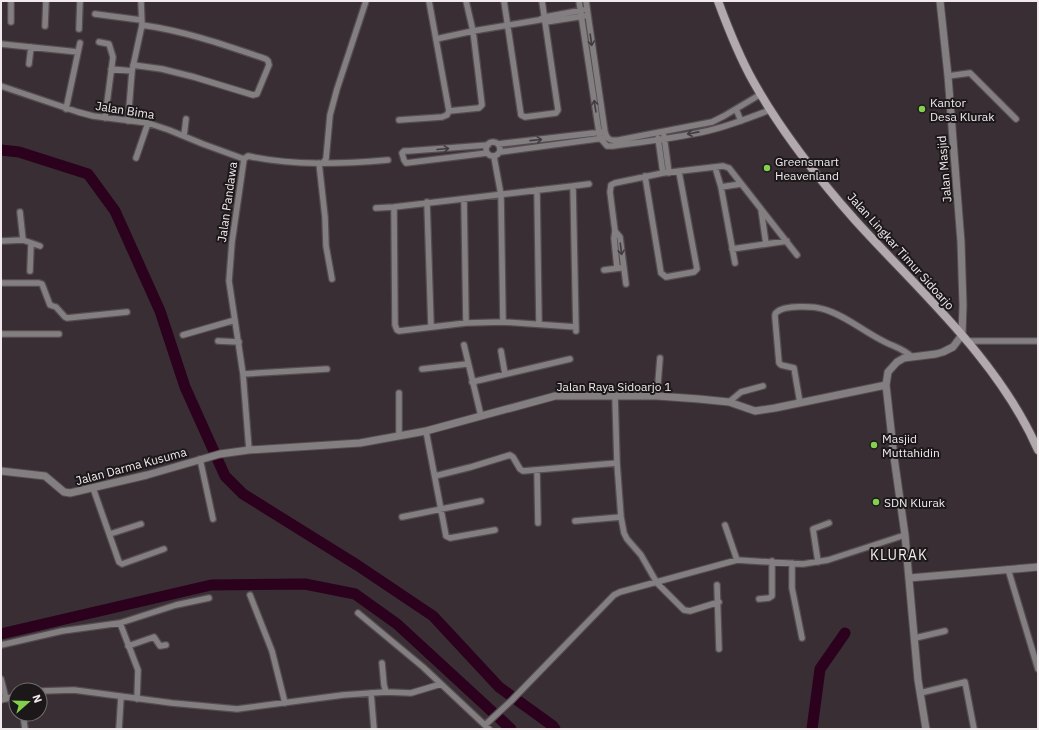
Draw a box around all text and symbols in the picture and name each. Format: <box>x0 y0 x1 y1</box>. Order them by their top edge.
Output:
one-way arrow <box>587 33 595 46</box>
place label: Kantor Desa Klurak <box>930 95 995 124</box>
street label: Jalan Bima <box>94 98 156 122</box>
one-way arrow <box>591 100 599 113</box>
marker: Kantor Desa Klurak <box>917 104 927 114</box>
one-way arrow <box>687 130 700 138</box>
street label: Jalan Masjid <box>934 135 954 203</box>
one-way arrow <box>529 136 542 143</box>
one-way arrow <box>436 145 449 152</box>
place label: Greensmart Heavenland <box>775 154 839 183</box>
street label: Jalan Pandawa <box>214 160 240 243</box>
marker: Greensmart Heavenland <box>762 163 772 173</box>
street label: Jalan Lingkar Timur Sidoarjo <box>844 189 958 313</box>
one-way arrow <box>617 242 625 255</box>
street label: Jalan Raya Sidoarjo 1 <box>556 379 672 394</box>
place label: Masjid Muttahidin <box>882 431 940 460</box>
marker: Masjid Muttahidin <box>869 440 879 450</box>
street label: Jalan Darma Kusuma <box>74 444 189 488</box>
place label: SDN Klurak <box>884 495 946 510</box>
marker: SDN Klurak <box>871 497 881 507</box>
district label: KLURAK <box>870 546 928 564</box>
north arrow <box>8 682 48 722</box>
text: N <box>29 692 45 705</box>

